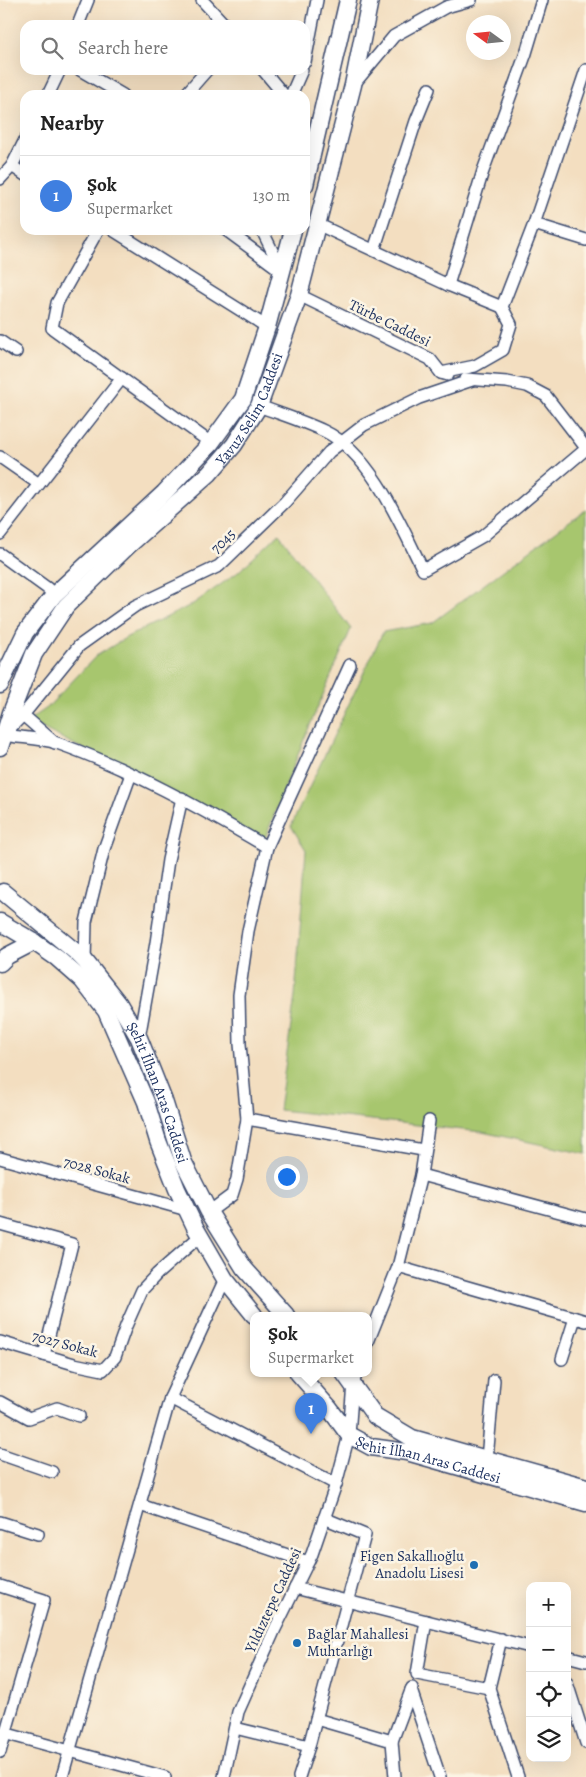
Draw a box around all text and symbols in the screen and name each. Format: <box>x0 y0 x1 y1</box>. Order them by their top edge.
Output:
north arrow <box>466 15 511 60</box>
search box <box>20 20 310 75</box>
icon: search <box>38 34 66 62</box>
text: Search here <box>78 35 168 61</box>
text: Nearby <box>40 109 103 137</box>
text: Şok <box>87 172 117 198</box>
text: 1 <box>53 185 59 207</box>
text: 130 m <box>253 185 290 207</box>
text: Supermarket <box>87 198 173 220</box>
street label: Türbe Caddesi <box>346 295 434 351</box>
street label: Yavuz Selim Caddesi <box>210 350 287 470</box>
street label: 7045 <box>206 524 240 558</box>
street label: Şehit İlhan Aras Caddesi <box>122 1018 193 1166</box>
street label: 7028 Sokak <box>61 1151 133 1189</box>
your location <box>274 1164 300 1190</box>
popup <box>250 1312 372 1377</box>
text: Şok <box>268 1321 298 1347</box>
street label: 7027 Sokak <box>30 1326 101 1363</box>
text: Supermarket <box>268 1347 354 1369</box>
pin: 1 <box>295 1393 327 1434</box>
street label: Şehit İlhan Aras Caddesi <box>352 1430 503 1488</box>
street label: Yıldıztepe Caddesi <box>239 1544 306 1657</box>
place label: Figen Sakallıoğlu Anadolu Lisesi <box>360 1546 465 1583</box>
marker: Figen Sakallıoğlu Anadolu Lisesi <box>468 1559 480 1571</box>
map controls <box>526 1582 571 1762</box>
button: + <box>526 1582 571 1627</box>
place label: Bağlar Mahallesi Muhtarlığı <box>307 1624 409 1661</box>
button: − <box>526 1627 571 1672</box>
marker: Bağlar Mahallesi Muhtarlığı <box>291 1637 303 1649</box>
button: locate <box>526 1672 571 1717</box>
button: layers <box>526 1717 571 1762</box>

